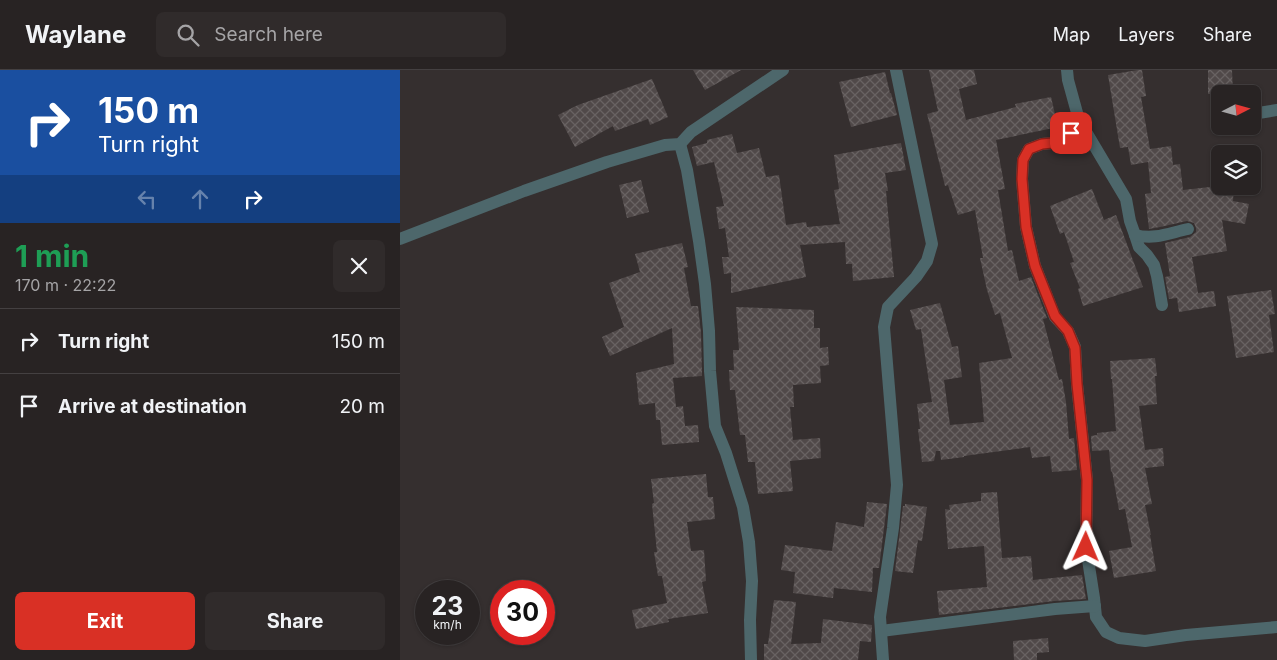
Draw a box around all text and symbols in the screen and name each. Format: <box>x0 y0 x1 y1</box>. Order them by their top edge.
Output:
search box <box>156 12 506 57</box>
text: Waylane <box>25 20 126 49</box>
icon: search <box>174 21 202 49</box>
text: Search here <box>214 23 323 46</box>
text: Map <box>1053 24 1090 45</box>
text: Layers <box>1118 24 1175 45</box>
text: Share <box>1203 24 1252 45</box>
north arrow <box>1211 85 1261 135</box>
map controls <box>1211 85 1261 195</box>
text: 150 m <box>98 89 199 131</box>
icon: right <box>15 90 80 155</box>
pin <box>1050 112 1092 154</box>
icon: arrive <box>1057 119 1085 147</box>
text: Turn right <box>98 131 199 157</box>
button: layers <box>1211 145 1261 195</box>
icon: left <box>133 185 161 213</box>
icon: ahead <box>186 185 214 213</box>
icon: right <box>239 185 267 213</box>
text: 1 min <box>15 238 89 274</box>
button: close <box>333 240 385 292</box>
text: 170 m · 22:22 <box>15 275 116 295</box>
icon: right <box>15 327 43 355</box>
text: Turn right <box>58 330 149 353</box>
text: 150 m <box>332 330 385 353</box>
icon: arrive <box>15 392 43 420</box>
text: Arrive at destination <box>58 395 247 418</box>
text: 20 m <box>339 395 385 418</box>
position arrow <box>1059 520 1111 572</box>
speed limit sign: 30 <box>490 580 555 645</box>
text: 23 <box>432 591 463 621</box>
button: Exit <box>15 592 195 650</box>
button: Share <box>205 592 385 650</box>
text: km/h <box>433 617 462 632</box>

